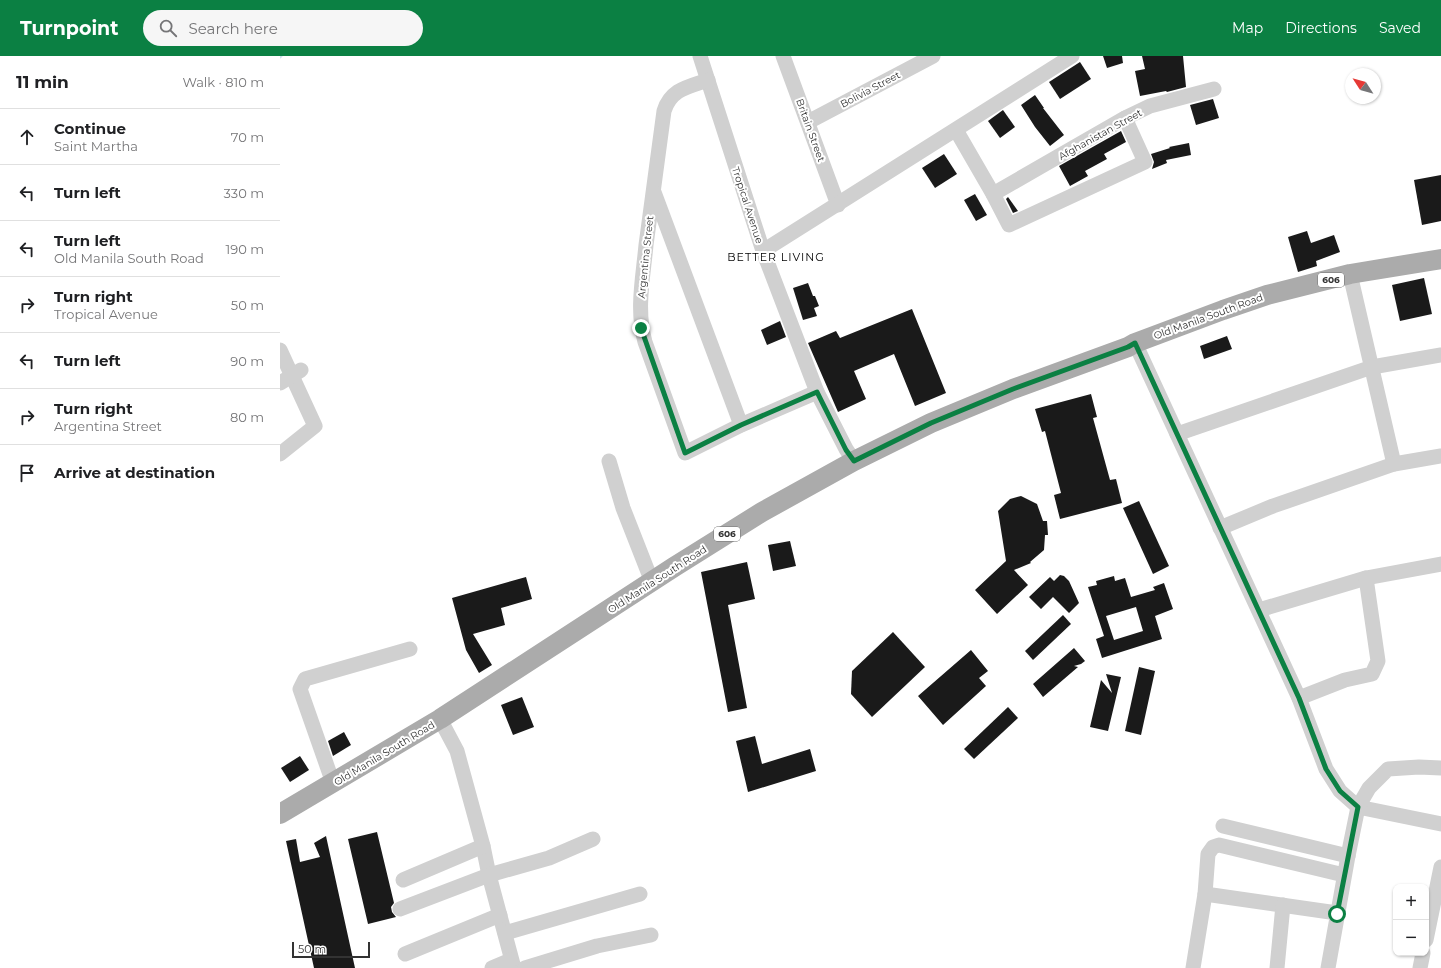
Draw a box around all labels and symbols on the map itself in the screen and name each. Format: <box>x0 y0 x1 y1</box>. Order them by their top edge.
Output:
street label: Bolivia Street <box>838 68 902 111</box>
north arrow <box>1345 68 1381 104</box>
street label: Britain Street <box>793 97 828 163</box>
street label: Afghanistan Street <box>1056 106 1144 163</box>
street label: Tropical Avenue <box>729 165 766 245</box>
street label: Argentina Street <box>635 215 656 299</box>
district label: BETTER LIVING <box>727 250 825 264</box>
road number: 606 <box>1318 273 1344 287</box>
street label: Old Manila South Road <box>1152 291 1265 342</box>
route end <box>632 319 650 337</box>
road number: 606 <box>714 527 740 541</box>
street label: Old Manila South Road <box>605 543 709 616</box>
street label: Old Manila South Road <box>331 718 437 789</box>
route start <box>1328 905 1346 923</box>
scale bar <box>292 940 370 959</box>

